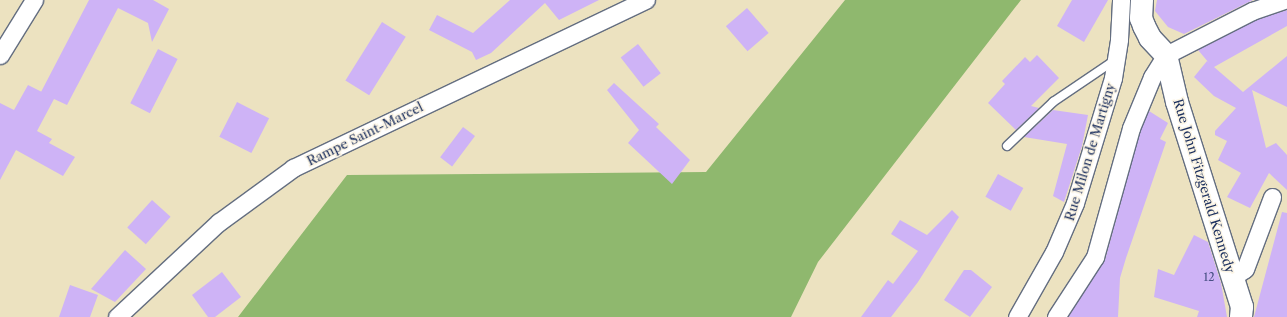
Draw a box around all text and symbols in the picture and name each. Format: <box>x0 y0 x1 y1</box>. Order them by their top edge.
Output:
street label: Rue Milon de Martigny <box>1062 81 1118 223</box>
street label: Rue John Fitzgerald Kennedy <box>1170 97 1238 275</box>
street label: Rampe Saint-Marcel <box>304 99 426 169</box>
house number: 12 <box>1204 270 1214 284</box>

